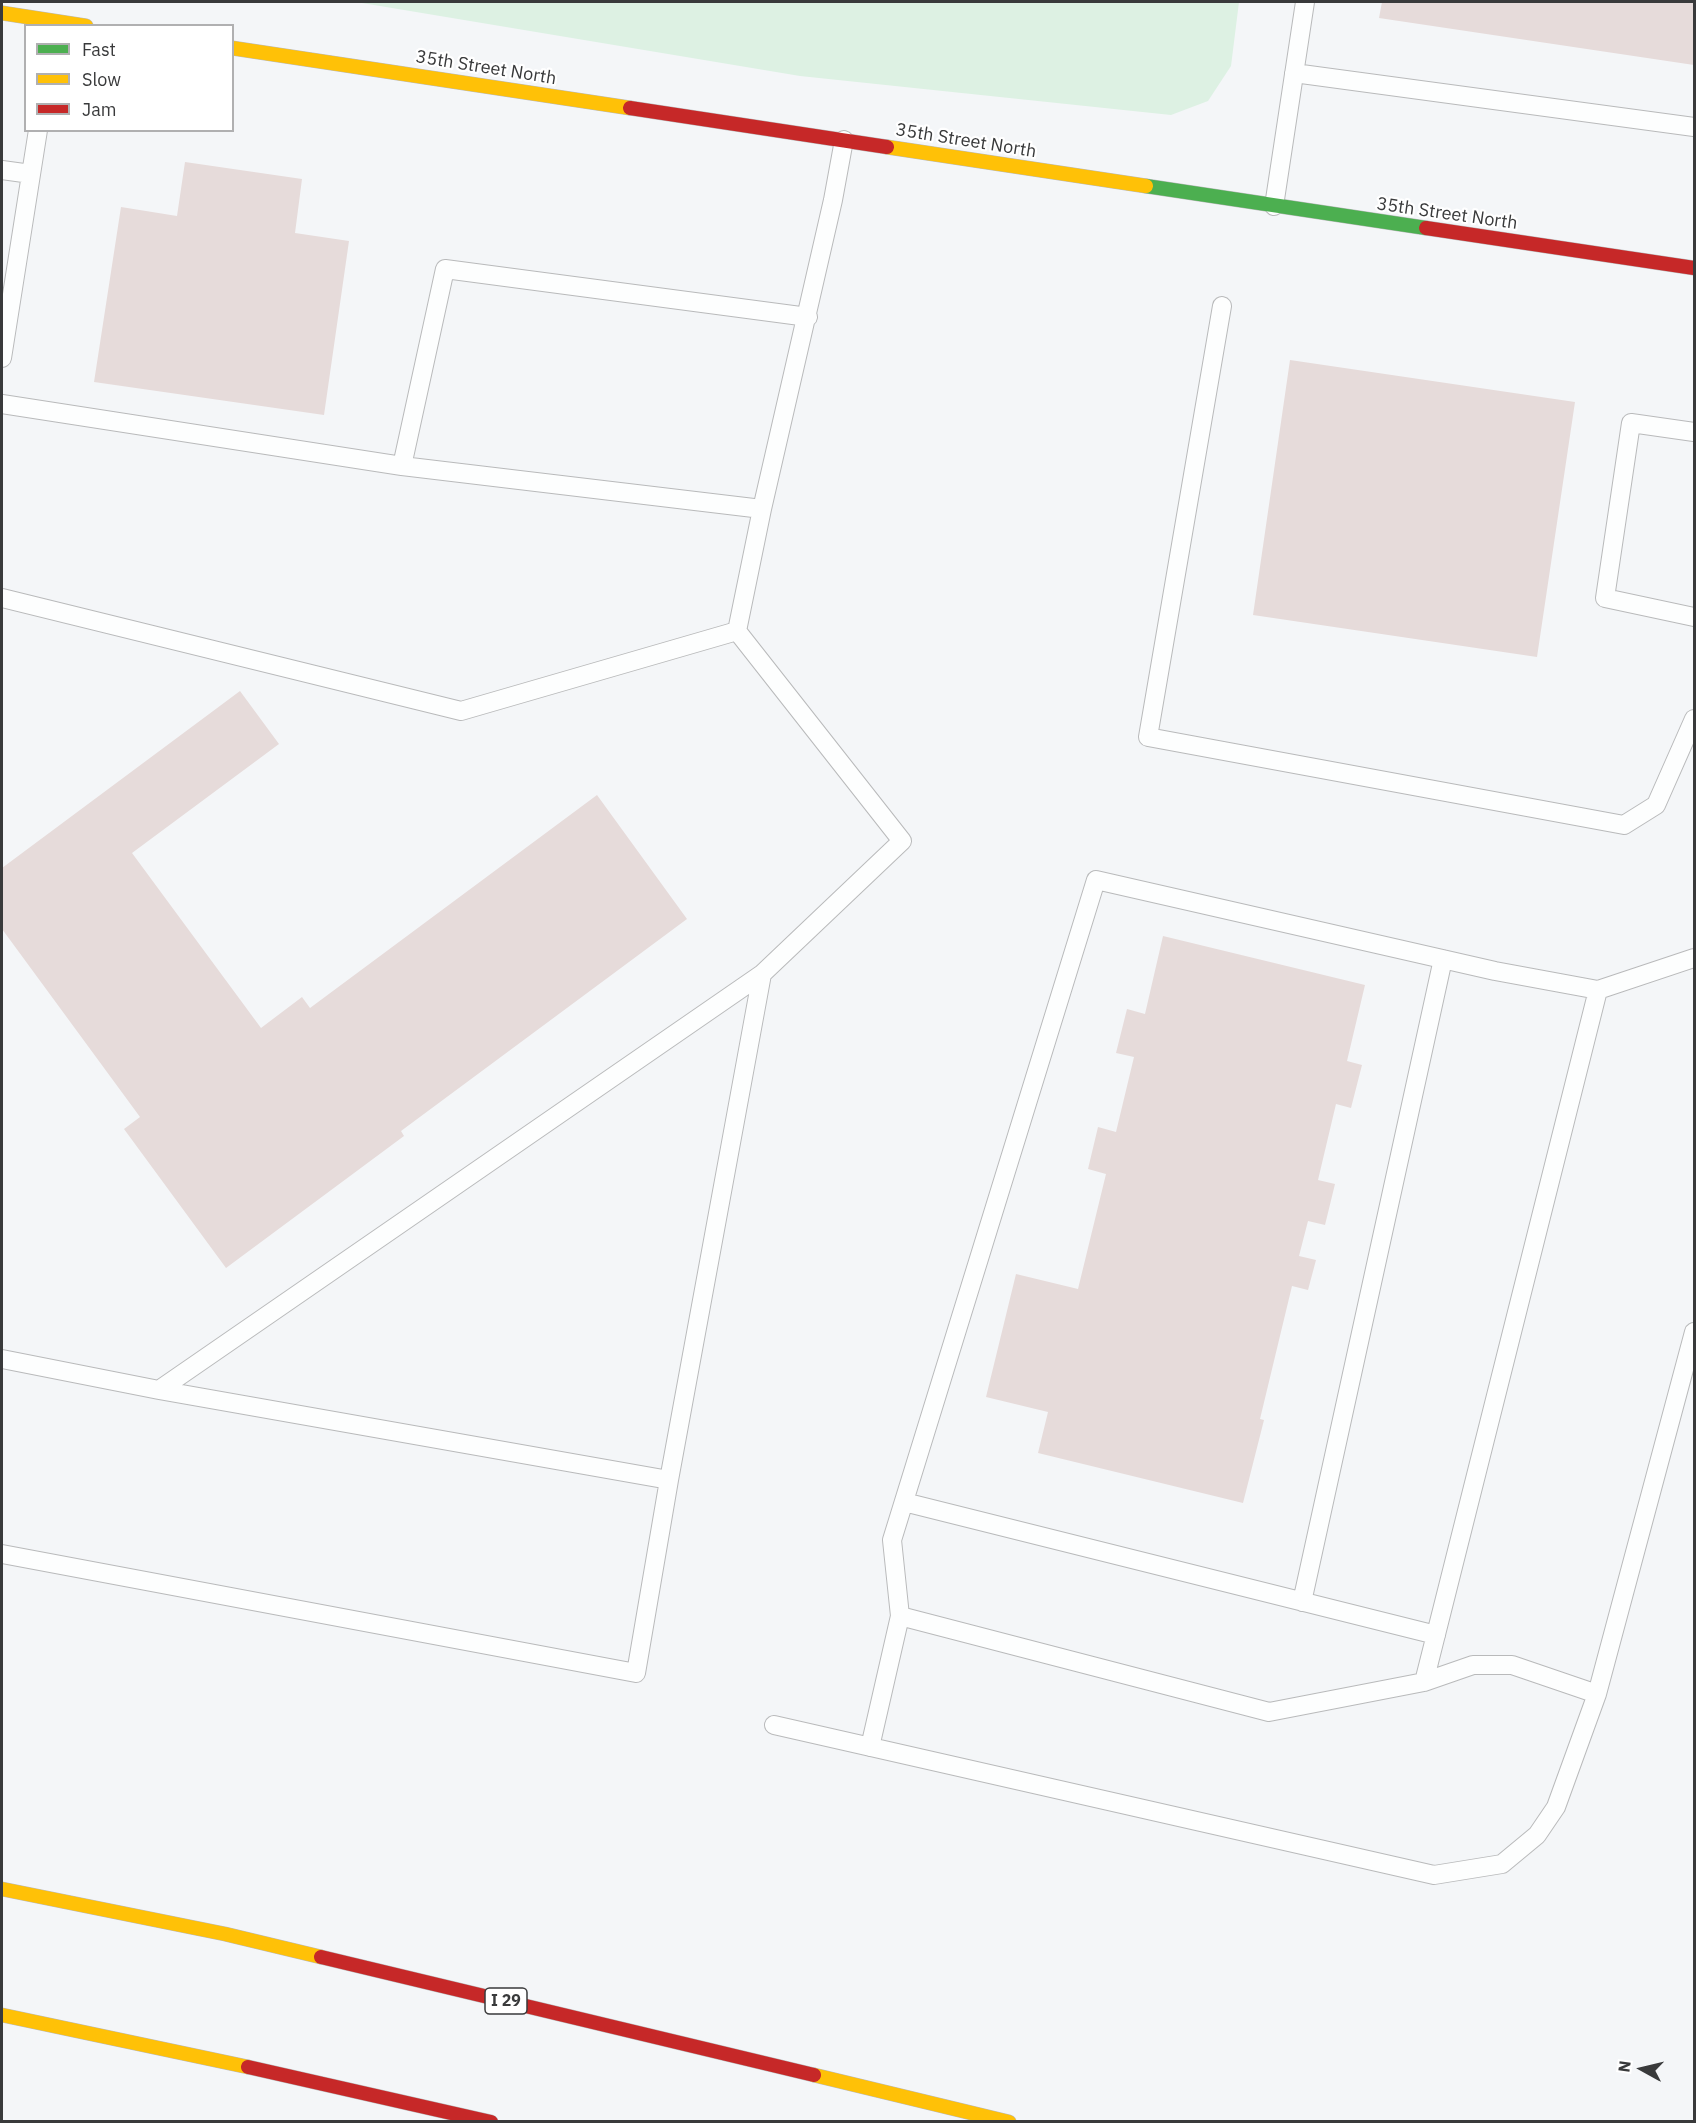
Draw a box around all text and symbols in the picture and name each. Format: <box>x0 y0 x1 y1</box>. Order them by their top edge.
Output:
legend <box>24 24 234 132</box>
text: Fast <box>82 38 116 61</box>
street label: 35th Street North <box>414 46 558 90</box>
text: Slow <box>82 68 121 91</box>
text: Jam <box>82 98 117 121</box>
street label: 35th Street North <box>894 119 1038 163</box>
street label: 35th Street North <box>1375 193 1519 235</box>
road number: I 29 <box>485 1988 527 2014</box>
north arrow <box>1612 2039 1672 2099</box>
text: N <box>1613 2059 1635 2074</box>

